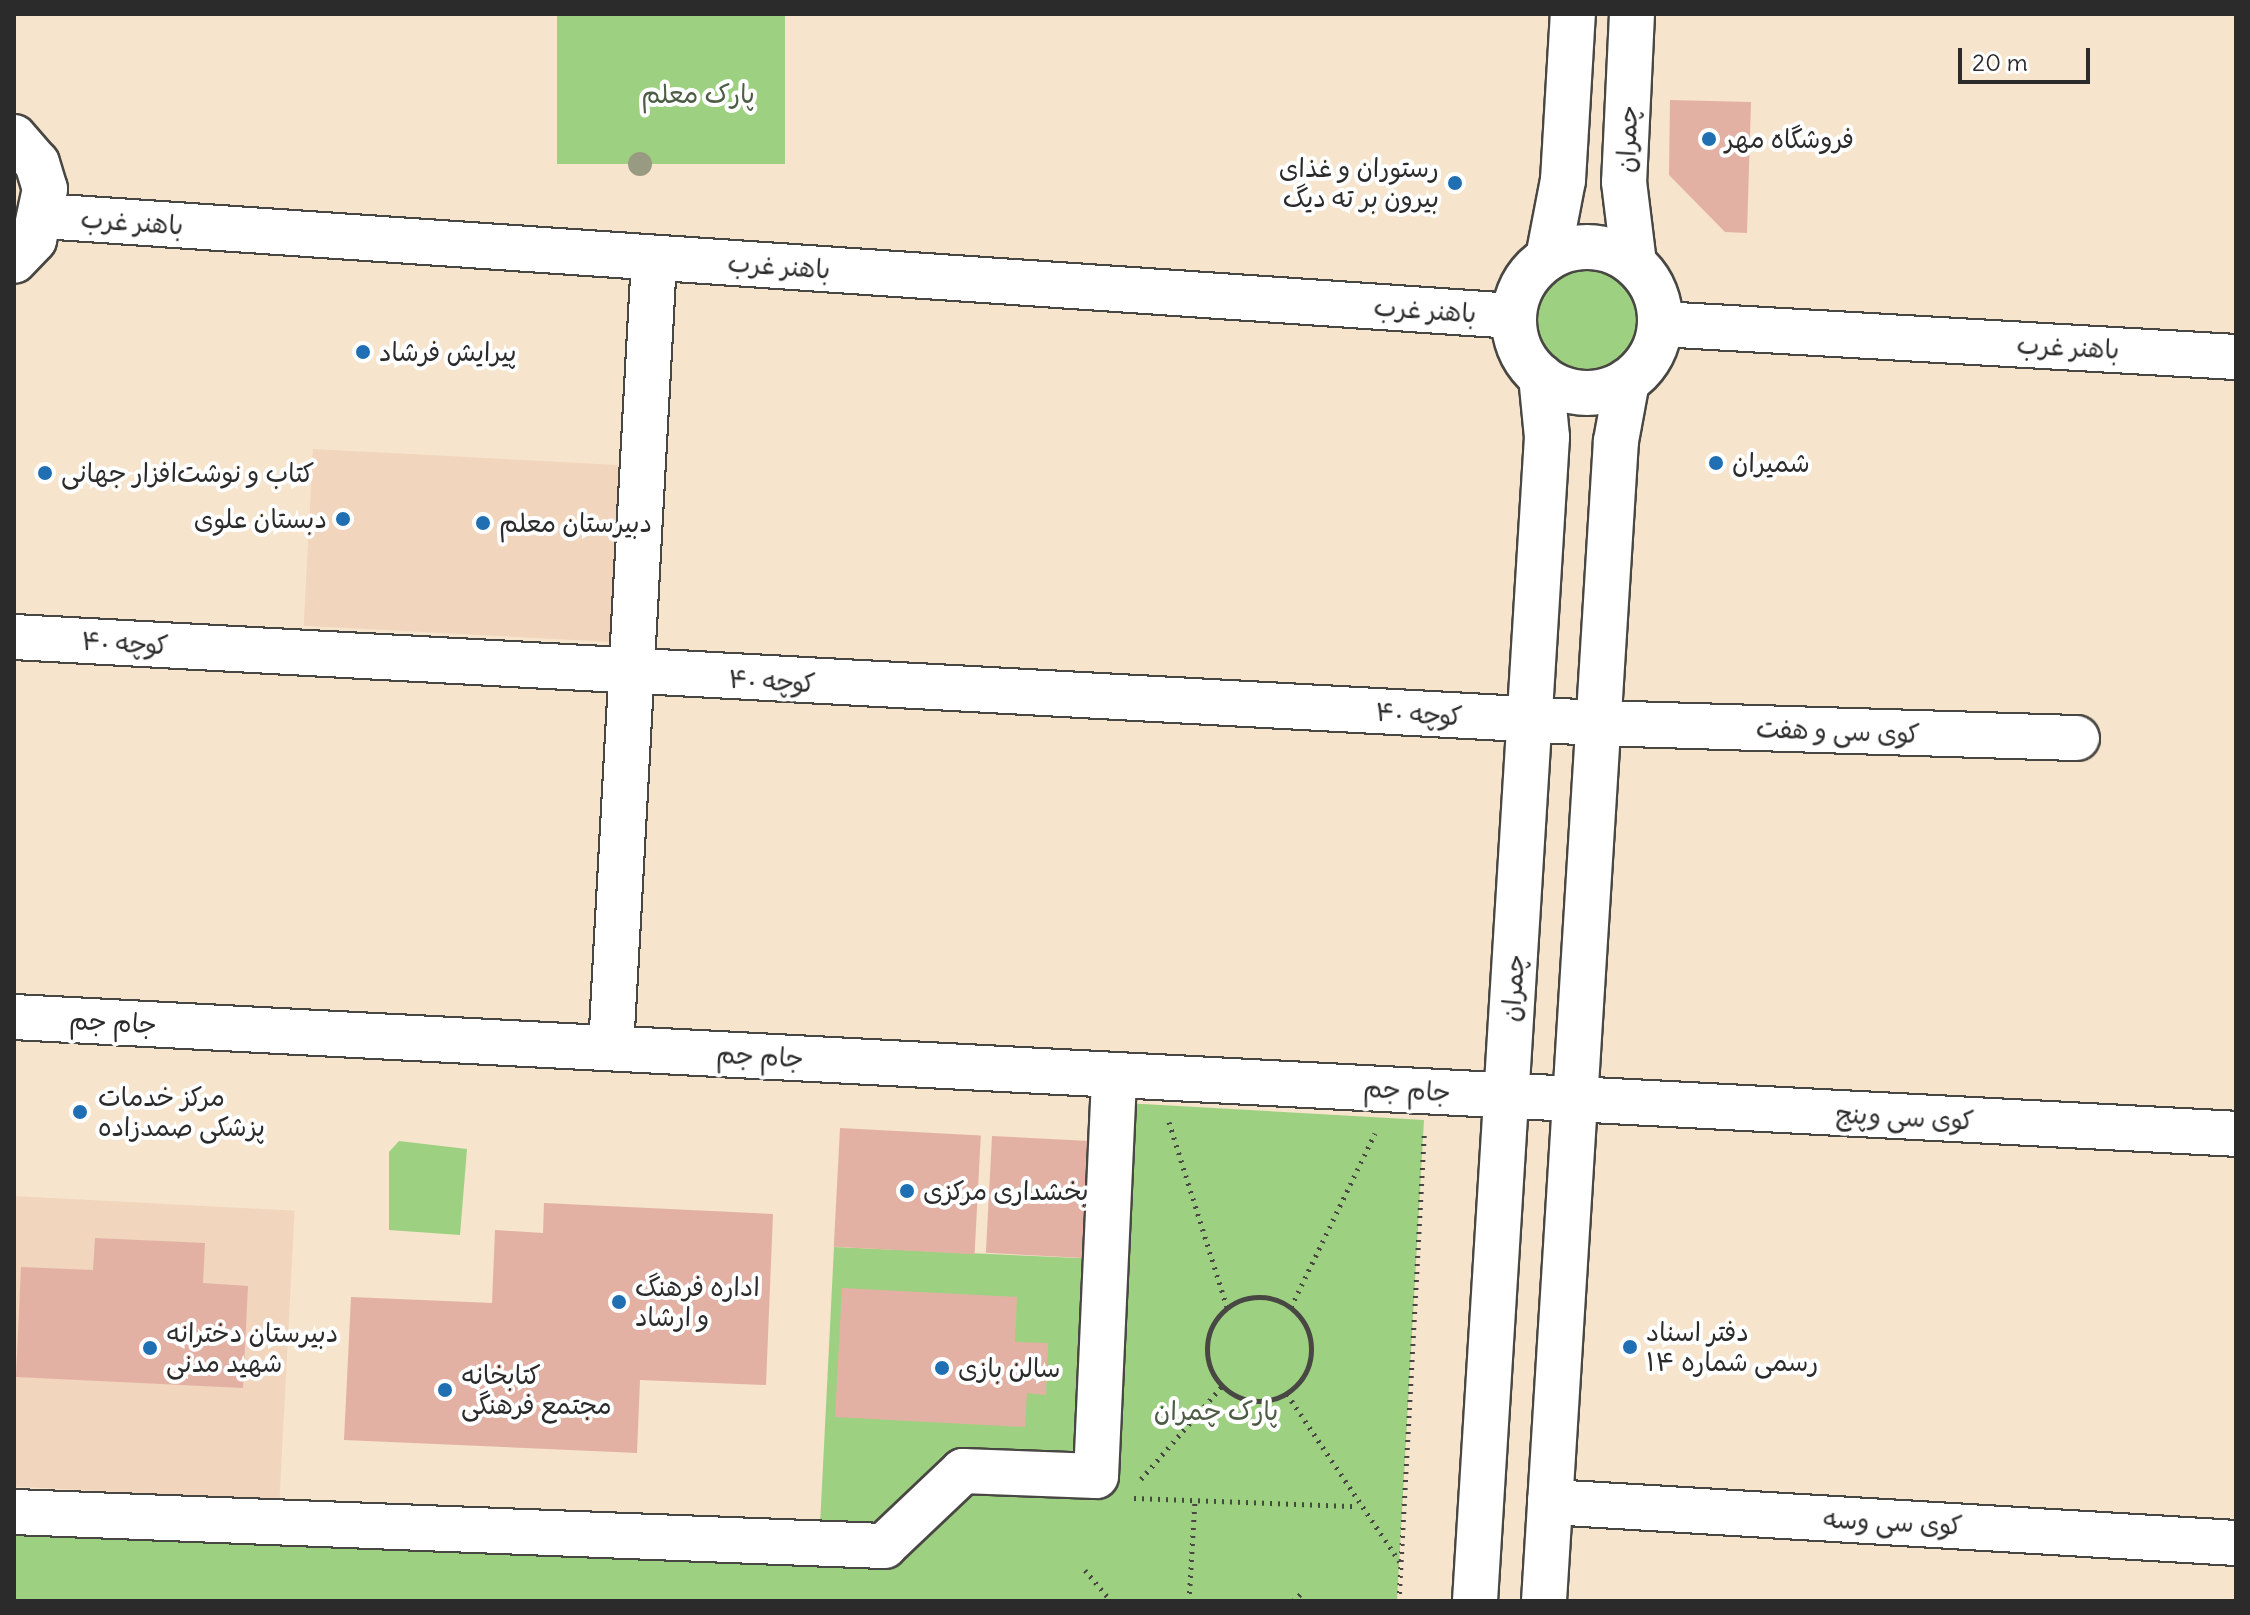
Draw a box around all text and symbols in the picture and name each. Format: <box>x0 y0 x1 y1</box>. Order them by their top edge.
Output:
scale bar <box>1962 32 2094 82</box>
text: 20 m <box>1972 47 2028 77</box>
park label: پارک معلم <box>641 78 755 110</box>
street label: چمران <box>1610 105 1644 173</box>
place label: فروشگاه مهر <box>1725 123 1854 155</box>
marker: فروشگاه مهر <box>1700 130 1718 148</box>
place label: رستوران و غذای بیرون بر ته دیگ <box>1279 152 1439 214</box>
marker: رستوران و غذای بیرون بر ته دیگ <box>1446 174 1464 192</box>
street label: باهنر غرب <box>80 203 184 241</box>
street label: باهنر غرب <box>727 247 831 285</box>
street label: باهنر غرب <box>1373 291 1477 329</box>
street label: باهنر غرب <box>2016 329 2120 365</box>
place label: پیرایش فرشاد <box>379 336 517 368</box>
marker: پیرایش فرشاد <box>354 343 372 361</box>
place label: شمیران <box>1732 447 1810 479</box>
marker: شمیران <box>1707 454 1725 472</box>
place label: کتاب و نوشت‌افزار جهانی <box>61 457 314 489</box>
marker: کتاب و نوشت‌افزار جهانی <box>36 464 54 482</box>
place label: دبستان علوی <box>194 503 327 535</box>
place label: دبیرستان معلم <box>499 507 652 539</box>
marker: دبستان علوی <box>334 510 352 528</box>
marker: دبیرستان معلم <box>474 514 492 532</box>
street label: کوچه ۴۰ <box>81 625 169 661</box>
street label: کوچه ۴۰ <box>728 663 816 699</box>
street label: کوچه ۴۰ <box>1375 696 1463 732</box>
street label: کوی سی و هفت <box>1756 713 1920 749</box>
street label: چمران <box>1495 953 1531 1023</box>
street label: جام جم <box>68 1004 158 1040</box>
street label: جام جم <box>715 1038 805 1074</box>
street label: جام جم <box>1362 1072 1452 1108</box>
place label: مرکز خدمات پزشکی صمدزاده <box>98 1081 265 1142</box>
street label: کوی سی وپنج <box>1835 1098 1975 1136</box>
marker: مرکز خدمات پزشکی صمدزاده <box>69 1101 91 1123</box>
place label: بخشداری مرکزی <box>923 1175 1089 1207</box>
marker: بخشداری مرکزی <box>898 1182 916 1200</box>
place label: اداره فرهنگ و ارشاد <box>635 1271 760 1332</box>
marker: اداره فرهنگ و ارشاد <box>610 1293 628 1311</box>
place label: دفتر اسناد رسمی شماره ۱۴ <box>1646 1316 1818 1378</box>
place label: دبیرستان دخترانه شهید مدنی <box>166 1317 338 1378</box>
marker: دفتر اسناد رسمی شماره ۱۴ <box>1621 1338 1639 1356</box>
marker: دبیرستان دخترانه شهید مدنی <box>141 1339 159 1357</box>
place label: سالن بازی <box>958 1352 1060 1384</box>
place label: کتابخانه مجتمع فرهنگی <box>461 1359 612 1420</box>
marker: سالن بازی <box>933 1359 951 1377</box>
marker: کتابخانه مجتمع فرهنگی <box>436 1381 454 1399</box>
park label: پارک چمران <box>1154 1395 1278 1427</box>
street label: کوی سی وسه <box>1823 1503 1963 1541</box>

